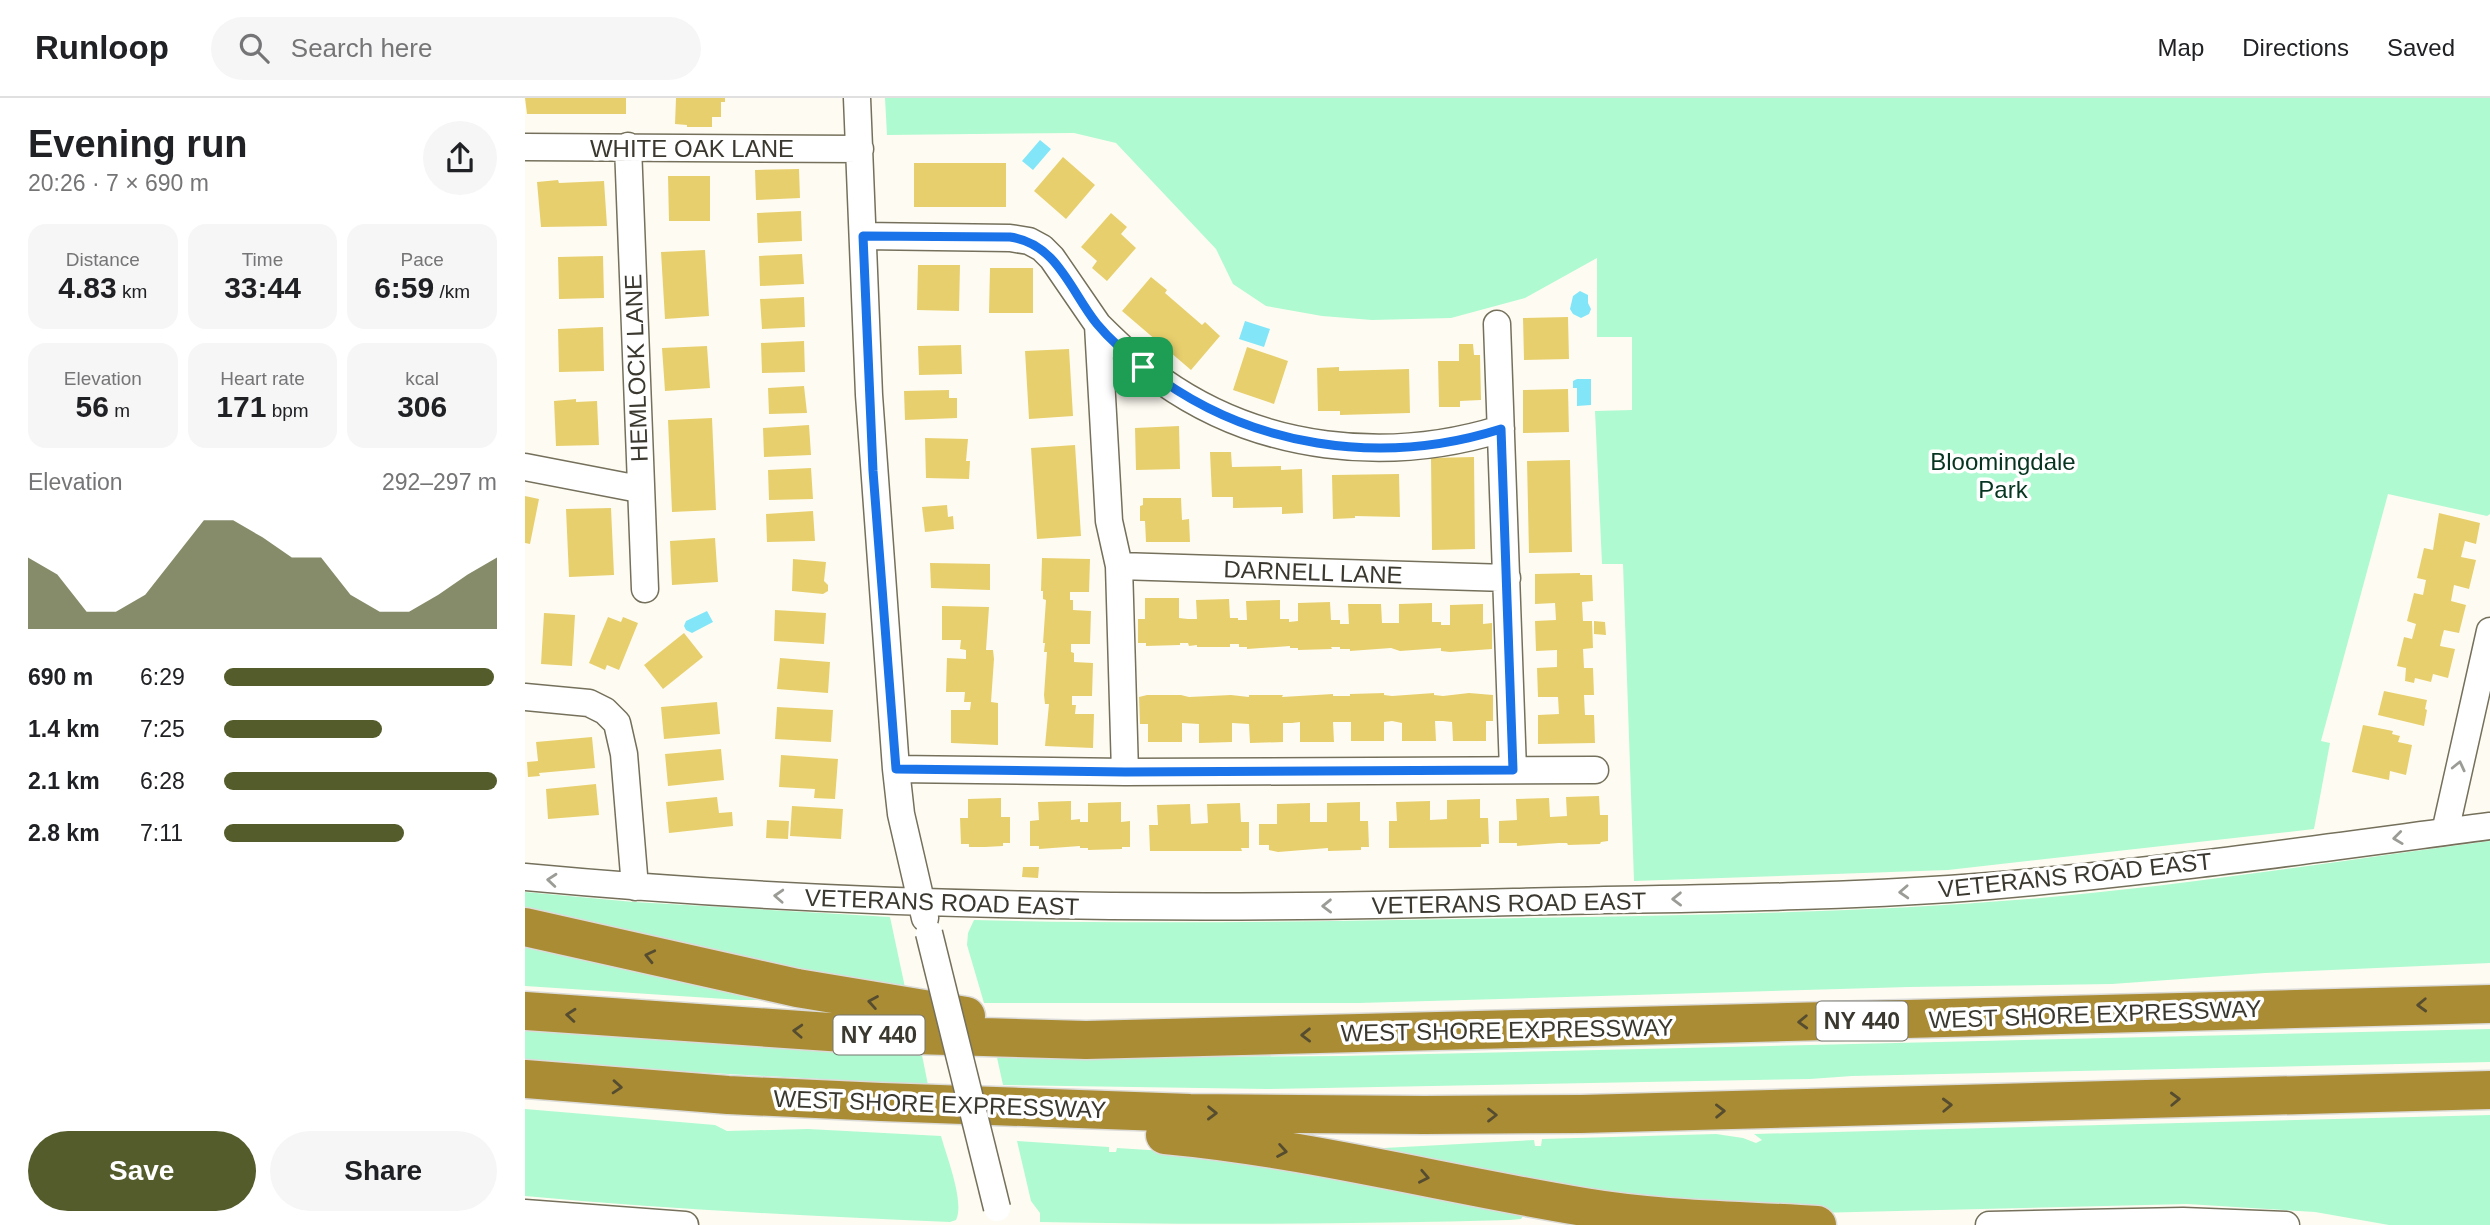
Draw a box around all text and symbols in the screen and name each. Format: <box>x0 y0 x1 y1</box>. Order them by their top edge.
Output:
search box <box>211 17 701 80</box>
text: Runloop <box>35 29 169 66</box>
icon: search <box>235 29 273 67</box>
text: Search here <box>291 33 432 63</box>
text: Map <box>2158 34 2204 61</box>
text: Directions <box>2242 34 2349 61</box>
text: Saved <box>2387 34 2455 61</box>
button: share <box>423 121 497 195</box>
text: Evening run <box>28 123 248 165</box>
street label: WHITE OAK LANE <box>590 135 794 162</box>
text: 20:26 · 7 × 690 m <box>28 170 209 196</box>
text: Distance <box>66 249 140 270</box>
text: Time <box>242 249 283 270</box>
text: Pace <box>401 249 444 270</box>
text: 4.83 <box>58 271 117 304</box>
text: 33:44 <box>224 271 301 304</box>
text: 6:59 <box>374 271 434 304</box>
street label: HEMLOCK LANE <box>619 274 653 462</box>
text: km <box>117 281 147 302</box>
text: /km <box>434 281 470 302</box>
pin <box>1113 337 1173 397</box>
icon: arrive <box>1124 348 1162 386</box>
text: Elevation <box>64 368 142 389</box>
text: Heart rate <box>220 368 305 389</box>
text: kcal <box>405 368 439 389</box>
text: 56 <box>76 390 109 423</box>
text: 171 <box>216 390 266 423</box>
text: 306 <box>397 390 447 423</box>
text: m <box>109 400 130 421</box>
text: bpm <box>266 400 309 421</box>
park label: Bloomingdale Park <box>1930 448 2076 503</box>
text: Elevation <box>28 469 123 495</box>
text: 292–297 m <box>382 469 497 495</box>
street label: DARNELL LANE <box>1223 555 1403 589</box>
text: 690 m <box>28 664 93 690</box>
text: 6:29 <box>140 664 185 690</box>
text: 1.4 km <box>28 716 100 742</box>
text: 7:25 <box>140 716 185 742</box>
one-way arrow <box>2451 760 2466 772</box>
text: 2.1 km <box>28 768 100 794</box>
text: 6:28 <box>140 768 185 794</box>
text: 2.8 km <box>28 820 100 846</box>
text: 7:11 <box>140 820 183 846</box>
one-way arrow <box>2392 831 2404 846</box>
street label: VETERANS ROAD EAST <box>1937 847 2213 903</box>
one-way arrow <box>546 873 557 888</box>
street label: VETERANS ROAD EAST <box>804 884 1080 920</box>
one-way arrow <box>1898 884 1909 899</box>
street label: VETERANS ROAD EAST <box>1371 887 1647 919</box>
one-way arrow <box>773 889 784 904</box>
one-way arrow <box>1671 891 1682 906</box>
one-way arrow <box>1321 899 1332 914</box>
one-way arrow <box>644 950 656 964</box>
one-way arrow <box>867 995 879 1010</box>
street label: WEST SHORE EXPRESSWAY <box>1928 995 2262 1033</box>
one-way arrow <box>2416 998 2427 1013</box>
road number: NY 440 <box>1817 1002 1907 1040</box>
one-way arrow <box>565 1008 576 1023</box>
street label: WEST SHORE EXPRESSWAY <box>1340 1014 1674 1046</box>
one-way arrow <box>1797 1015 1808 1030</box>
road number: NY 440 <box>833 1016 925 1054</box>
one-way arrow <box>792 1023 803 1038</box>
one-way arrow <box>1300 1027 1310 1043</box>
one-way arrow <box>612 1079 623 1094</box>
street label: WEST SHORE EXPRESSWAY <box>773 1085 1107 1123</box>
one-way arrow <box>2170 1091 2180 1107</box>
one-way arrow <box>1942 1097 1953 1113</box>
one-way arrow <box>1715 1103 1726 1119</box>
one-way arrow <box>1207 1105 1218 1121</box>
one-way arrow <box>1488 1107 1498 1123</box>
button: Save <box>28 1131 256 1211</box>
button: Share <box>270 1131 497 1211</box>
one-way arrow <box>1276 1143 1288 1158</box>
one-way arrow <box>1418 1169 1430 1184</box>

